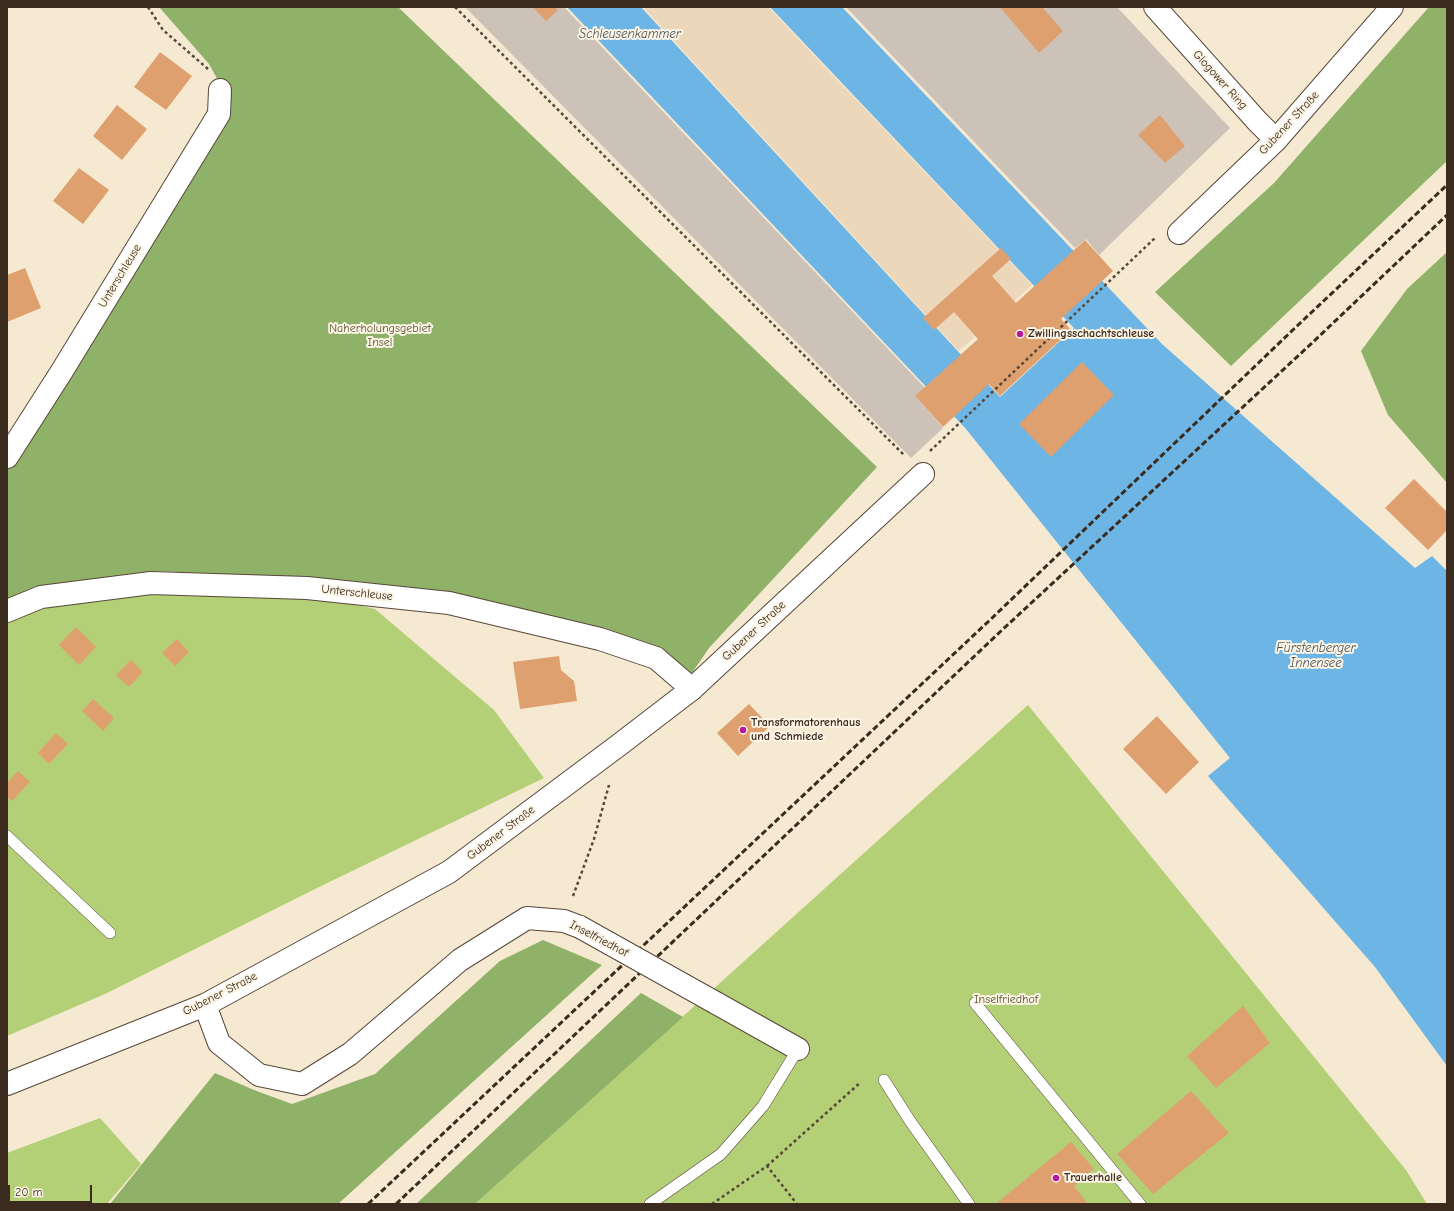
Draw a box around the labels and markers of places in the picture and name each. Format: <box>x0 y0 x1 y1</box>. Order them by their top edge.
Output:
place label: Zwillingsschachtschleuse <box>1028 327 1154 341</box>
marker: Zwillingsschachtschleuse <box>1015 329 1025 339</box>
place label: Transformatorenhaus und Schmiede <box>751 716 860 744</box>
marker: Transformatorenhaus und Schmiede <box>738 725 748 735</box>
place label: Trauerhalle <box>1064 1171 1122 1185</box>
marker: Trauerhalle <box>1051 1173 1061 1183</box>

